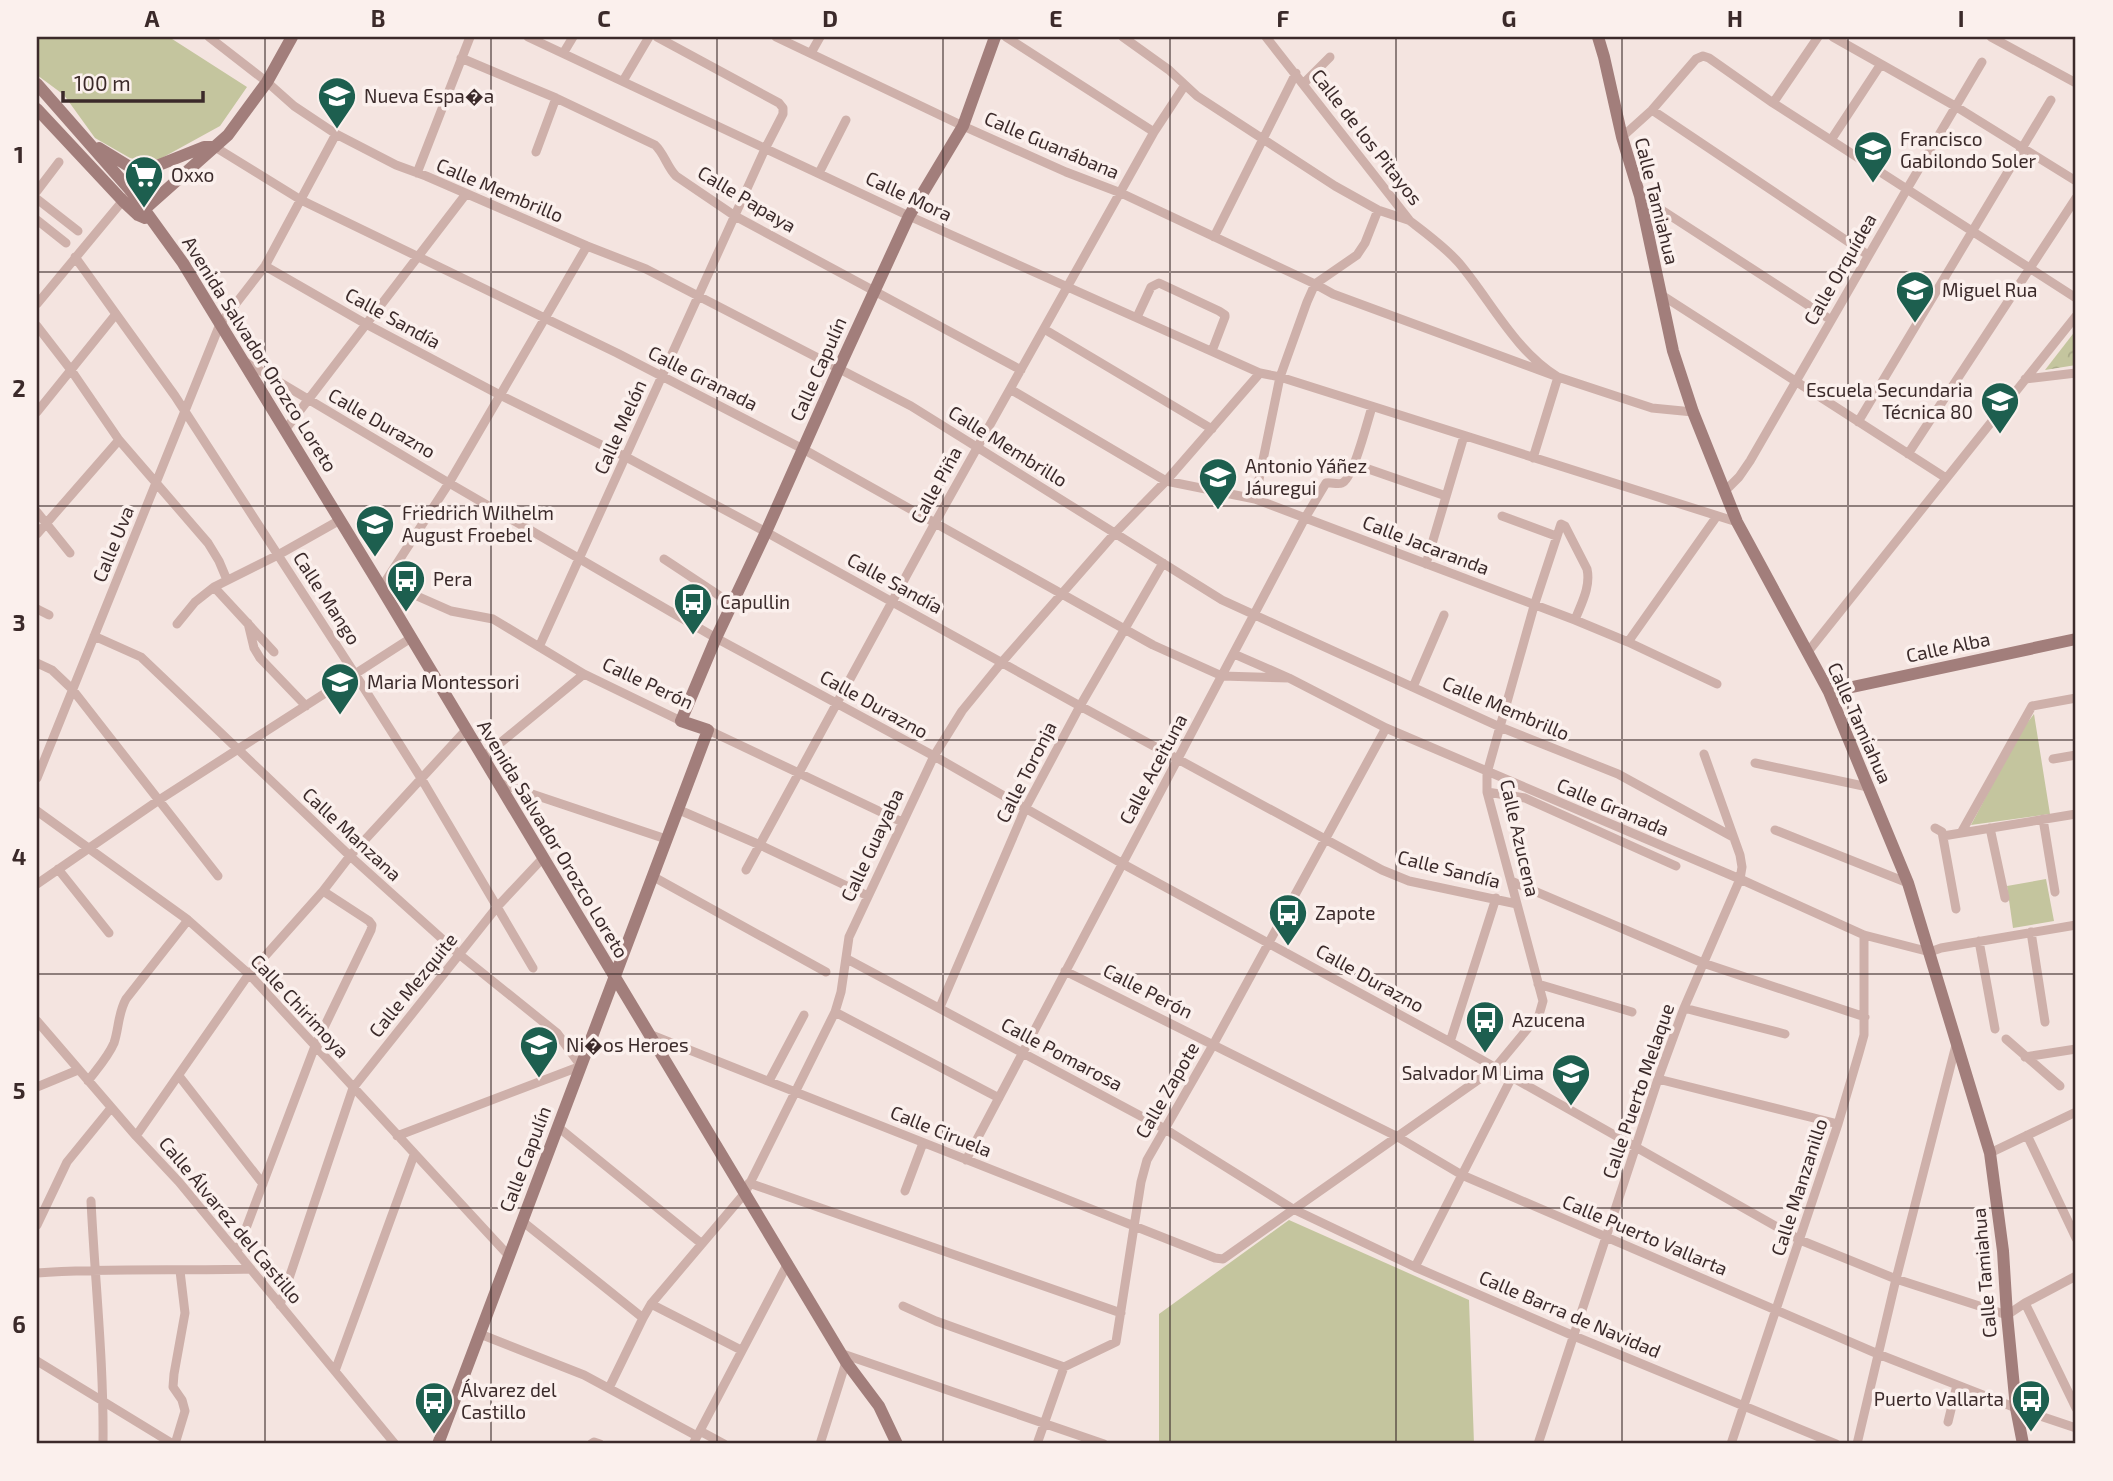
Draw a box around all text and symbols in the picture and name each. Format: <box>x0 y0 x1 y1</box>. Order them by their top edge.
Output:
text: A <box>144 4 160 32</box>
text: B <box>371 4 385 32</box>
text: C <box>597 4 611 32</box>
text: D <box>822 4 838 32</box>
text: E <box>1049 4 1063 32</box>
text: F <box>1277 4 1290 32</box>
text: G <box>1502 4 1516 32</box>
text: H <box>1727 4 1743 32</box>
text: I <box>1958 4 1964 32</box>
scale bar <box>63 60 203 104</box>
street label: Calle de los Pitayos <box>1307 64 1428 209</box>
text: 100 m <box>74 70 131 95</box>
school or university icon: Nueva Espa�a <box>316 75 358 130</box>
place label: Nueva Espa�a <box>364 84 494 107</box>
street label: Calle Guanábana <box>981 106 1123 183</box>
place label: Francisco Gabilondo Soler <box>1900 127 2037 172</box>
school or university icon: Francisco Gabilondo Soler <box>1852 129 1894 184</box>
street label: Calle Tamiahua <box>1631 135 1684 267</box>
text: 1 <box>14 140 24 168</box>
street label: Calle Membrillo <box>433 152 567 227</box>
supermarket icon: Oxxo <box>123 154 165 209</box>
street label: Calle Papaya <box>694 160 800 237</box>
place label: Oxxo <box>171 163 214 186</box>
street label: Calle Mora <box>862 166 956 226</box>
street label: Calle Orquídea <box>1798 209 1881 329</box>
street label: Avenida Salvador Orozco Loreto <box>178 232 343 476</box>
school or university icon: Miguel Rua <box>1894 269 1936 324</box>
place label: Miguel Rua <box>1942 278 2037 301</box>
street label: Calle Sandía <box>342 282 445 353</box>
street label: Calle Capulín <box>784 313 851 424</box>
street label: Calle Granada <box>645 340 762 415</box>
text: 2 <box>12 374 26 402</box>
street label: Calle Melón <box>588 376 651 478</box>
place label: Escuela Secundaria Técnica 80 <box>1806 378 1973 423</box>
school or university icon: Escuela Secundaria Técnica 80 <box>1979 380 2021 435</box>
street label: Calle Durazno <box>325 383 440 463</box>
street label: Calle Membrillo <box>945 400 1072 491</box>
street label: Calle Piña <box>905 442 966 527</box>
place label: Antonio Yáñez Jáuregui <box>1245 454 1367 499</box>
school or university icon: Antonio Yáñez Jáuregui <box>1197 456 1239 511</box>
place label: Friedrich Wilhelm August Froebel <box>402 501 554 546</box>
street label: Calle Uva <box>87 502 138 585</box>
school or university icon: Friedrich Wilhelm August Froebel <box>354 503 396 558</box>
street label: Calle Jacaranda <box>1360 510 1493 579</box>
street label: Calle Mango <box>289 547 366 649</box>
street label: Calle Sandía <box>844 547 947 618</box>
bus stop icon: Pera <box>385 558 427 613</box>
place label: Pera <box>433 567 472 590</box>
bus stop icon: Capullin <box>672 581 714 636</box>
place label: Capullin <box>720 590 790 613</box>
text: 3 <box>12 608 26 636</box>
street label: Calle Alba <box>1904 626 1992 667</box>
street label: Calle Perón <box>599 652 697 714</box>
street label: Calle Tamiahua <box>1823 659 1897 787</box>
school or university icon: Maria Montessori <box>319 661 361 716</box>
street label: Calle Durazno <box>816 664 932 743</box>
place label: Maria Montessori <box>367 670 519 693</box>
street label: Calle Membrillo <box>1439 670 1573 745</box>
street label: Calle Aceituna <box>1114 710 1191 828</box>
street label: Avenida Salvador Orozco Loreto <box>473 716 634 962</box>
street label: Calle Toronja <box>990 717 1061 826</box>
street label: Calle Granada <box>1554 773 1673 841</box>
street label: Calle Azucena <box>1496 777 1545 899</box>
street label: Calle Manzana <box>298 782 407 885</box>
street label: Calle Guayaba <box>835 785 908 905</box>
text: 4 <box>12 842 26 870</box>
street label: Calle Sandía <box>1395 845 1503 892</box>
bus stop icon: Zapote <box>1267 892 1309 947</box>
place label: Zapote <box>1315 901 1375 924</box>
street label: Calle Mezquite <box>364 928 462 1041</box>
street label: Calle Durazno <box>1312 938 1428 1017</box>
street label: Calle Chirimoya <box>246 949 354 1062</box>
street label: Calle Perón <box>1100 958 1197 1023</box>
bus stop icon: Azucena <box>1464 999 1506 1054</box>
street label: Calle Puerto Melaque <box>1597 1000 1678 1182</box>
place label: Azucena <box>1512 1008 1585 1031</box>
street label: Calle Pomarosa <box>998 1012 1127 1095</box>
school or university icon: Ni�os Heroes <box>518 1024 560 1079</box>
place label: Ni�os Heroes <box>566 1033 689 1056</box>
street label: Calle Zapote <box>1130 1037 1203 1142</box>
school or university icon: Salvador M Lima <box>1550 1052 1592 1107</box>
place label: Salvador M Lima <box>1402 1061 1544 1084</box>
text: 5 <box>13 1076 25 1104</box>
street label: Calle Ciruela <box>887 1100 995 1161</box>
street label: Calle Capulín <box>494 1103 555 1215</box>
street label: Calle Manzanillo <box>1765 1115 1832 1258</box>
street label: Calle Álvarez del Castillo <box>155 1131 308 1308</box>
street label: Calle Puerto Vallarta <box>1559 1189 1731 1280</box>
street label: Calle Tamiahua <box>1966 1207 2001 1339</box>
street label: Calle Barra de Navidad <box>1476 1265 1665 1362</box>
text: 6 <box>12 1310 26 1338</box>
place label: Álvarez del Castillo <box>461 1378 557 1423</box>
bus stop icon: Puerto Vallarta <box>2010 1378 2052 1433</box>
bus stop icon: Álvarez del Castillo <box>413 1380 455 1435</box>
place label: Puerto Vallarta <box>1874 1387 2004 1410</box>

